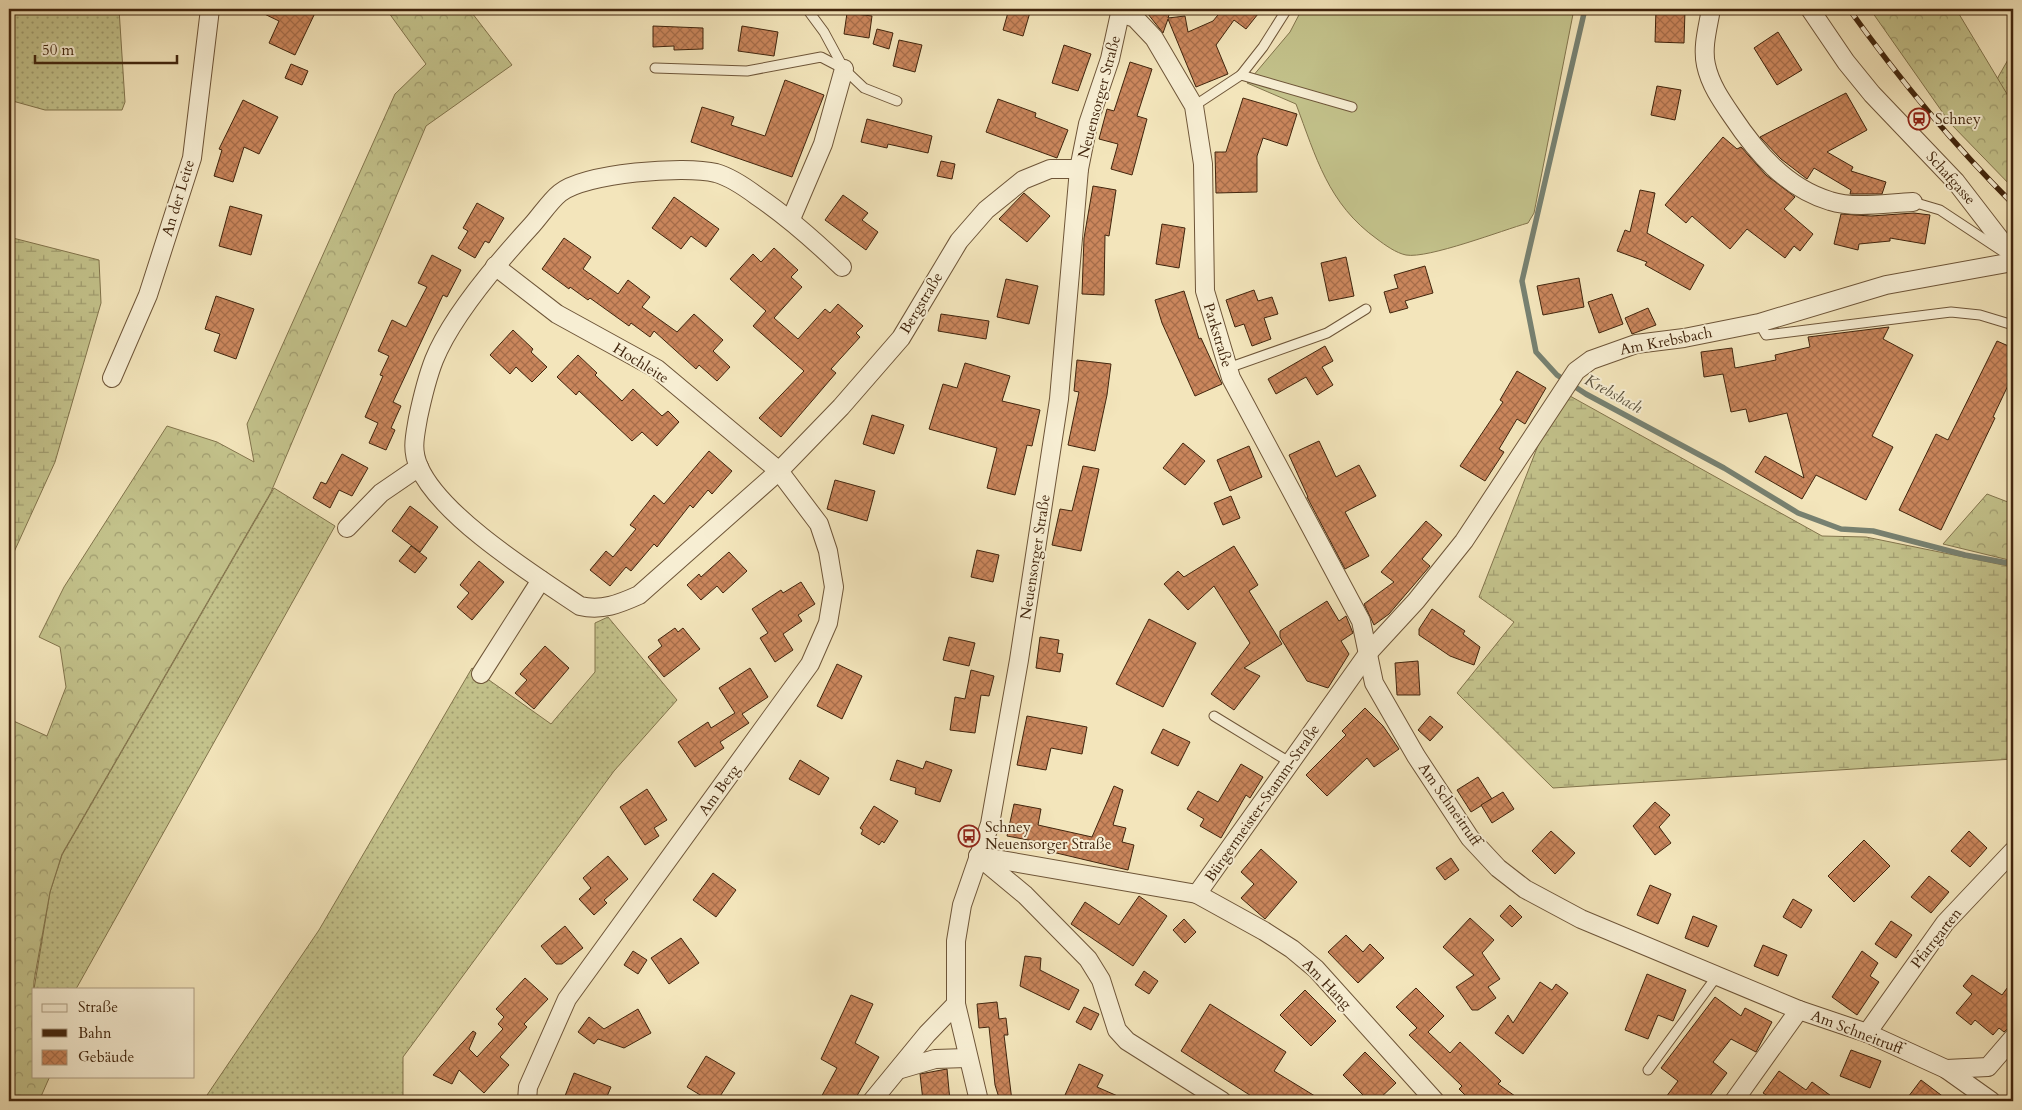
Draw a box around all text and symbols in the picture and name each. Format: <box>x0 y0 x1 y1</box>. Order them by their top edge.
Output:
scale bar <box>35 32 178 64</box>
street label: Neuensorger Straße <box>1073 33 1125 161</box>
text: 50 m <box>42 40 74 60</box>
station icon: Schney <box>1907 107 1931 131</box>
place label: Schney <box>1935 109 1981 129</box>
street label: Schafgasse <box>1922 147 1980 209</box>
street label: An der Leite <box>157 157 199 239</box>
street label: Bergstraße <box>895 268 947 337</box>
street label: Parkstraße <box>1199 300 1237 370</box>
street label: Am Krebsbach <box>1618 322 1715 360</box>
street label: Hochleite <box>609 338 673 388</box>
water label: Krebsbach <box>1581 369 1647 419</box>
street label: Neuensorger Straße <box>1015 493 1055 621</box>
street label: Bürgermeister-Stamm-Straße <box>1200 720 1324 886</box>
street label: Am Schneitruff <box>1414 759 1488 852</box>
street label: Am Berg <box>694 760 745 819</box>
place label: Schney Neuensorger Straße <box>985 817 1112 854</box>
bus stop icon: Schney Neuensorger Straße <box>957 824 981 848</box>
street label: Pfarrgarten <box>1906 903 1966 972</box>
street label: Am Hang <box>1298 954 1357 1014</box>
legend <box>32 988 195 1078</box>
text: Straße <box>78 997 118 1017</box>
street label: Am Schneitruff <box>1808 1005 1909 1060</box>
text: Bahn <box>78 1023 112 1043</box>
text: Gebäude <box>78 1047 135 1067</box>

